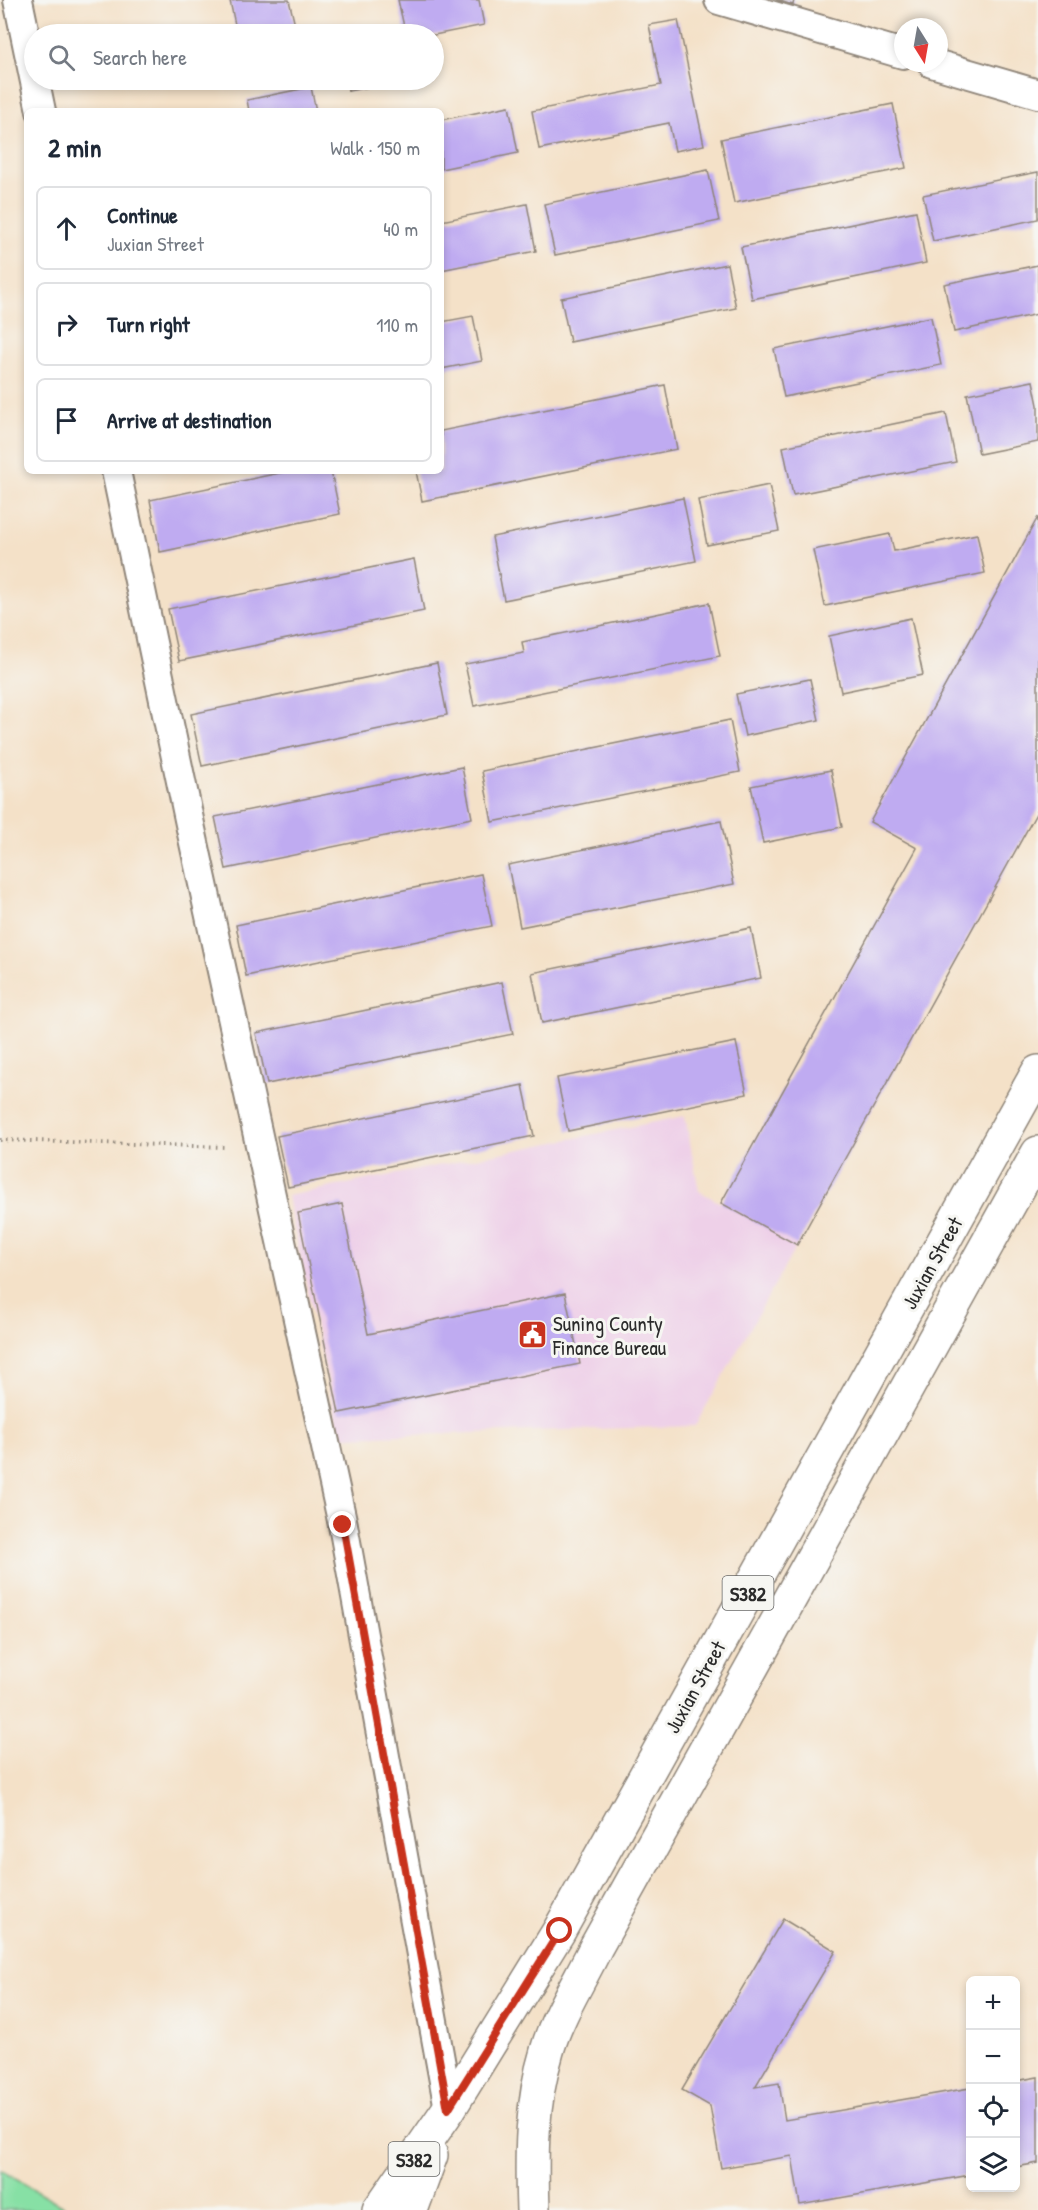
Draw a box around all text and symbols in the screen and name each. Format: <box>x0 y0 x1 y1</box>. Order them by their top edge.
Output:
north arrow <box>894 18 948 72</box>
search box <box>24 24 444 90</box>
icon: search <box>45 41 78 74</box>
text: Search here <box>93 42 187 72</box>
text: 2 min <box>48 130 101 165</box>
text: Walk · 150 m <box>330 134 420 161</box>
text: Continue <box>107 200 178 230</box>
icon: ahead <box>50 212 83 245</box>
text: 40 m <box>383 215 418 242</box>
text: Juxian Street <box>107 230 204 257</box>
icon: right <box>50 308 83 341</box>
text: Turn right <box>107 309 190 339</box>
text: 110 m <box>376 311 418 338</box>
icon: arrive <box>50 404 83 437</box>
text: Arrive at destination <box>107 405 272 435</box>
street label: Juxian Street <box>895 1211 970 1315</box>
place label: Suning County Finance Bureau <box>552 1309 667 1362</box>
public building icon: Suning County Finance Bureau <box>516 1319 548 1351</box>
route end <box>329 1511 355 1537</box>
road number: S382 <box>722 1576 774 1610</box>
street label: Juxian Street <box>658 1635 733 1739</box>
route start <box>546 1917 572 1943</box>
map controls <box>966 1976 1020 2192</box>
button: + <box>966 1976 1020 2030</box>
button: − <box>966 2030 1020 2084</box>
button: locate <box>966 2084 1020 2138</box>
button: layers <box>966 2138 1020 2192</box>
road number: S382 <box>388 2142 440 2176</box>

